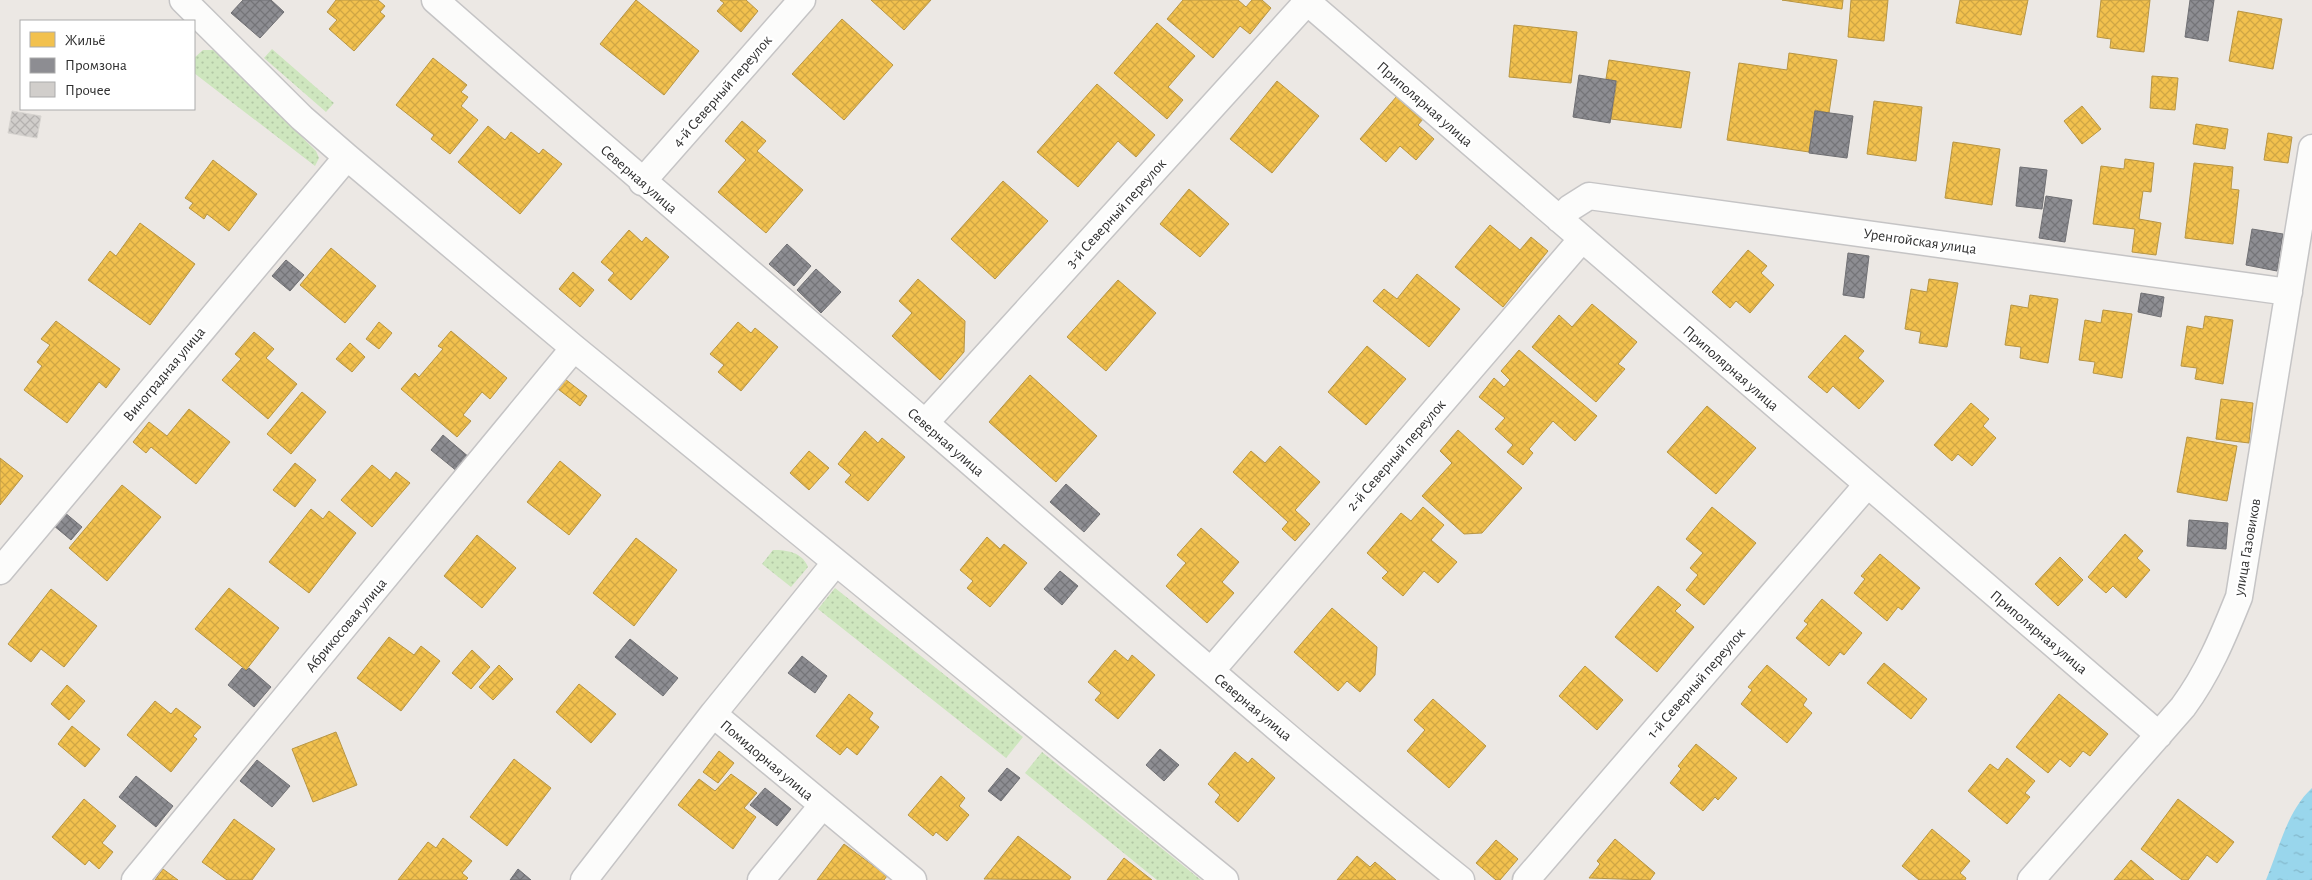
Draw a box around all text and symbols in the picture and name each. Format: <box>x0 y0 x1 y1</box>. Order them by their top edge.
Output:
legend <box>20 20 195 110</box>
text: Жильё <box>65 33 105 48</box>
street label: 4-й Северный переулок <box>670 33 775 150</box>
text: Промзона <box>65 58 127 73</box>
street label: Приполярная улица <box>1374 59 1475 150</box>
text: Прочее <box>65 83 111 98</box>
street label: Северная улица <box>597 142 680 217</box>
street label: 3-й Северный переулок <box>1064 156 1169 271</box>
street label: Уренгойская улица <box>1862 226 1978 257</box>
street label: Приполярная улица <box>1680 323 1781 414</box>
street label: Виноградная улица <box>121 324 208 424</box>
street label: 2-й Северный переулок <box>1344 397 1449 514</box>
street label: Северная улица <box>904 405 987 480</box>
street label: улица Газовиков <box>2231 497 2263 598</box>
street label: Абрикосовая улица <box>303 575 390 675</box>
street label: Приполярная улица <box>1987 588 2090 677</box>
street label: 1-й Северный переулок <box>1645 625 1748 741</box>
street label: Северная улица <box>1211 671 1294 744</box>
street label: Помидорная улица <box>717 717 816 803</box>

